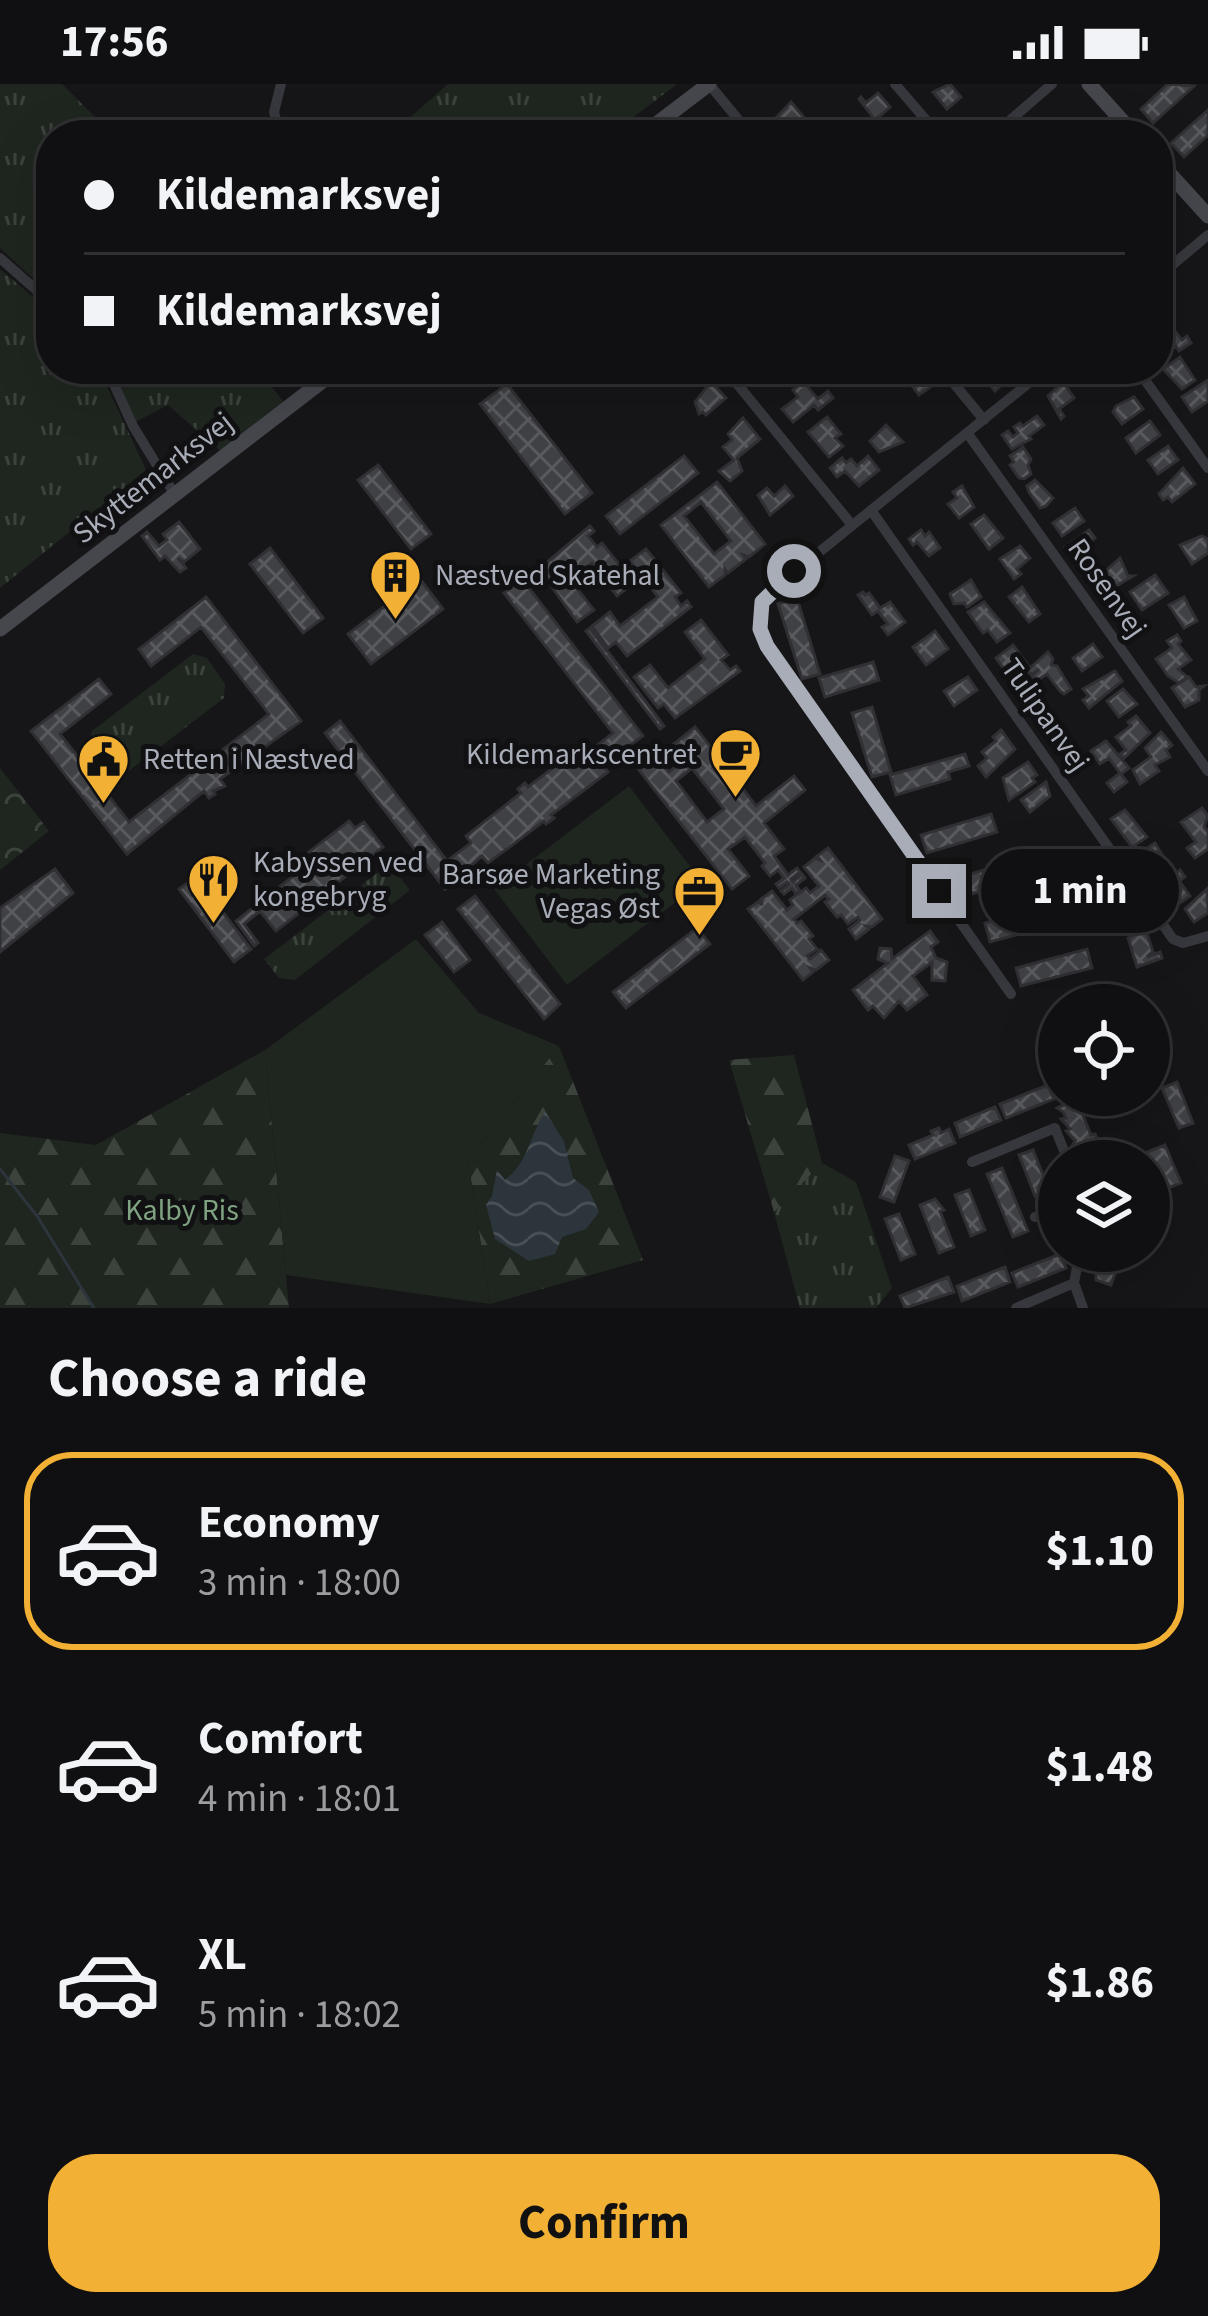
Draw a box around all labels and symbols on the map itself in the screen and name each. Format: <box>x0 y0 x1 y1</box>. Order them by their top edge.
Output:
street label: Skyttemarksvej <box>64 402 242 554</box>
street label: Rosenvej <box>1057 529 1157 647</box>
route start <box>767 544 821 598</box>
building icon: Næstved Skatehal <box>368 547 424 621</box>
place label: Næstved Skatehal <box>435 554 660 597</box>
street label: Tulipanvej <box>990 649 1100 781</box>
cafe icon: Kildemarkscentret <box>708 726 764 800</box>
public building icon: Retten i Næstved <box>76 731 132 805</box>
place label: Kildemarkscentret <box>466 733 697 776</box>
place label: Retten i Næstved <box>143 738 355 781</box>
place label: Kabyssen ved kongebryg <box>253 841 424 918</box>
callout: 1 min <box>981 849 1179 933</box>
restaurant icon: Kabyssen ved kongebryg <box>186 851 242 925</box>
place label: Barsøe Marketing Vegas Øst <box>442 853 660 930</box>
office icon: Barsøe Marketing Vegas Øst <box>671 863 727 937</box>
route end <box>912 864 966 918</box>
park label: Kalby Ris <box>125 1189 239 1232</box>

